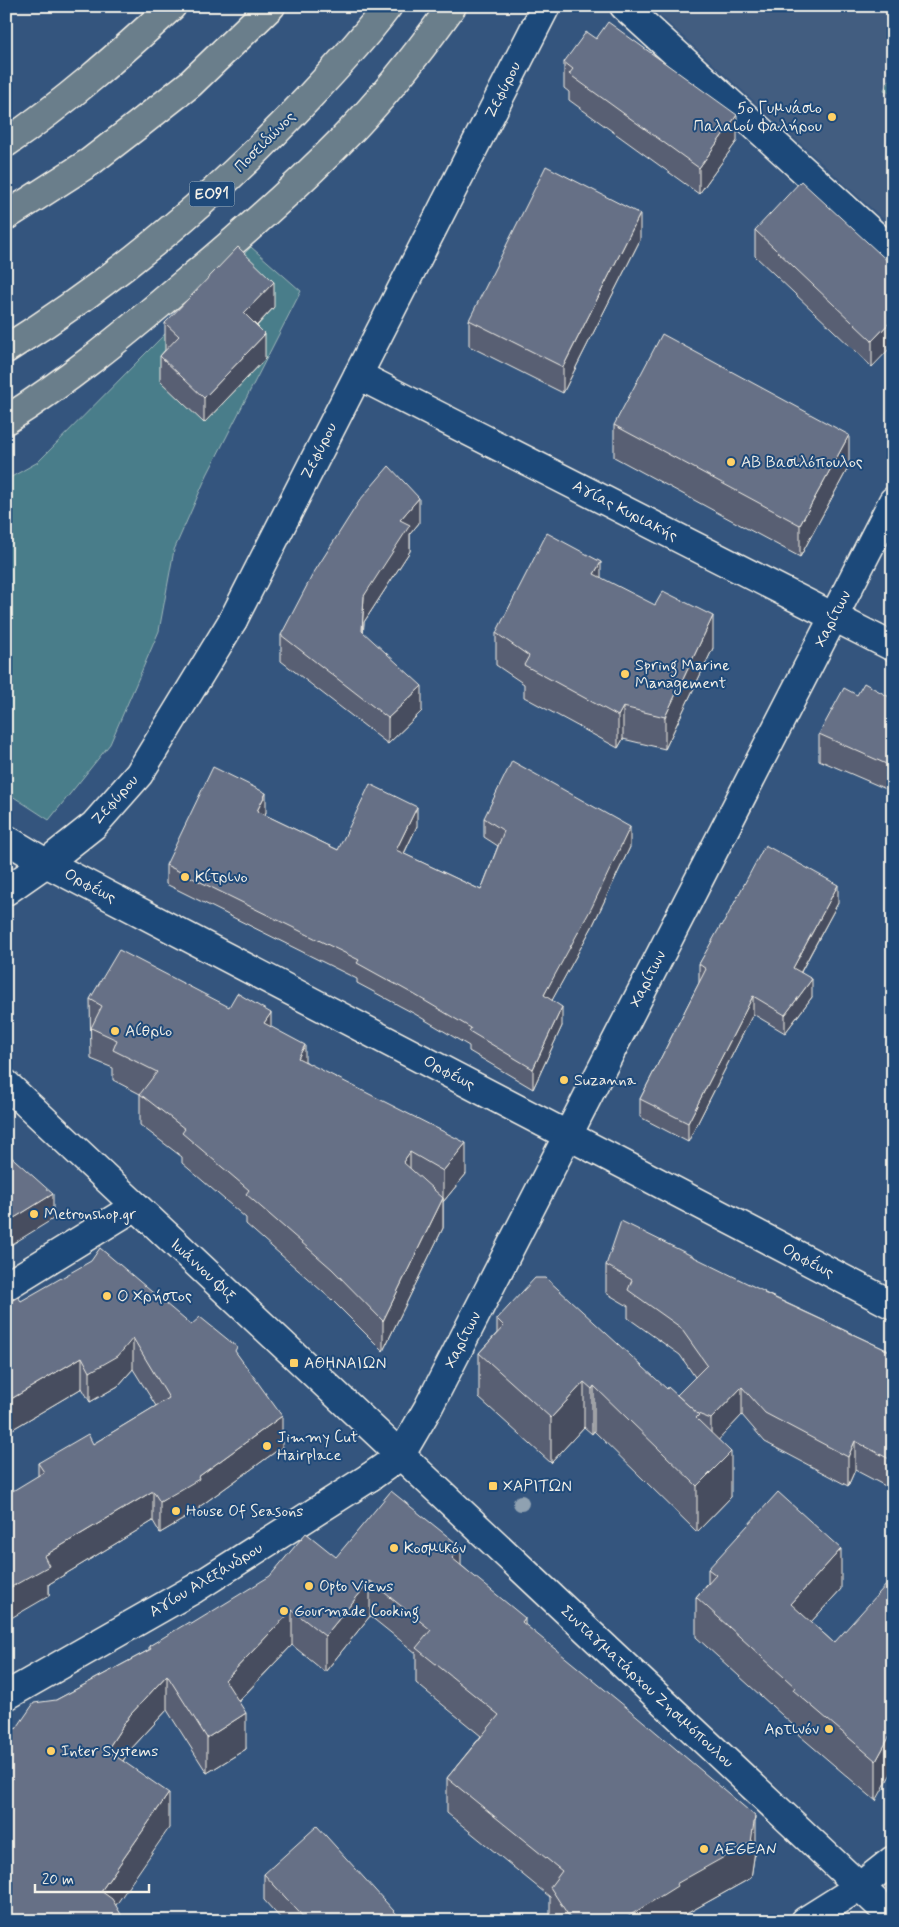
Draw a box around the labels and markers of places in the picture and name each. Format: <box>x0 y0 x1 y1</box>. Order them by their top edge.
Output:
place label: 5ο Γυμνάσιο Παλαιού Φαλήρου <box>693 98 822 137</box>
marker: 5ο Γυμνάσιο Παλαιού Φαλήρου <box>826 111 838 123</box>
place label: ΑΒ Βασιλόπουλος <box>741 452 863 473</box>
marker: ΑΒ Βασιλόπουλος <box>725 456 737 468</box>
place label: Spring Marine Management <box>635 655 730 695</box>
marker: Spring Marine Management <box>619 668 631 680</box>
place label: Κίτρινο <box>195 867 248 888</box>
marker: Κίτρινο <box>179 871 191 883</box>
place label: Αίθριο <box>125 1021 172 1042</box>
marker: Αίθριο <box>109 1025 121 1037</box>
place label: Suzanna <box>574 1070 637 1091</box>
marker: Suzanna <box>558 1074 570 1086</box>
place label: Metronshop.gr <box>44 1204 136 1225</box>
marker: Metronshop.gr <box>28 1208 40 1220</box>
place label: Ο Χρήστος <box>117 1286 192 1307</box>
marker: Ο Χρήστος <box>101 1290 113 1302</box>
place label: ΑΘΗΝΑΙΩΝ <box>304 1353 386 1374</box>
marker: ΑΘΗΝΑΙΩΝ <box>288 1357 300 1369</box>
place label: Jimmy Cut Hairplace <box>277 1427 359 1466</box>
marker: Jimmy Cut Hairplace <box>261 1440 273 1452</box>
place label: ΧΑΡΙΤΩΝ <box>503 1476 572 1497</box>
marker: ΧΑΡΙΤΩΝ <box>487 1480 499 1492</box>
place label: House Of Seasons <box>186 1501 303 1522</box>
marker: House Of Seasons <box>170 1505 182 1517</box>
place label: Κοσμικόν <box>404 1538 466 1559</box>
marker: Κοσμικόν <box>388 1542 400 1554</box>
place label: Opto Views <box>319 1576 393 1597</box>
marker: Opto Views <box>303 1580 315 1592</box>
place label: Gourmade Cooking <box>294 1601 419 1623</box>
marker: Gourmade Cooking <box>278 1605 290 1617</box>
place label: Αρτινόν <box>764 1719 819 1740</box>
marker: Αρτινόν <box>823 1723 835 1735</box>
place label: Inter Systems <box>61 1741 158 1762</box>
marker: Inter Systems <box>45 1745 57 1757</box>
place label: AEGEAN <box>714 1839 777 1860</box>
marker: AEGEAN <box>698 1843 710 1855</box>

